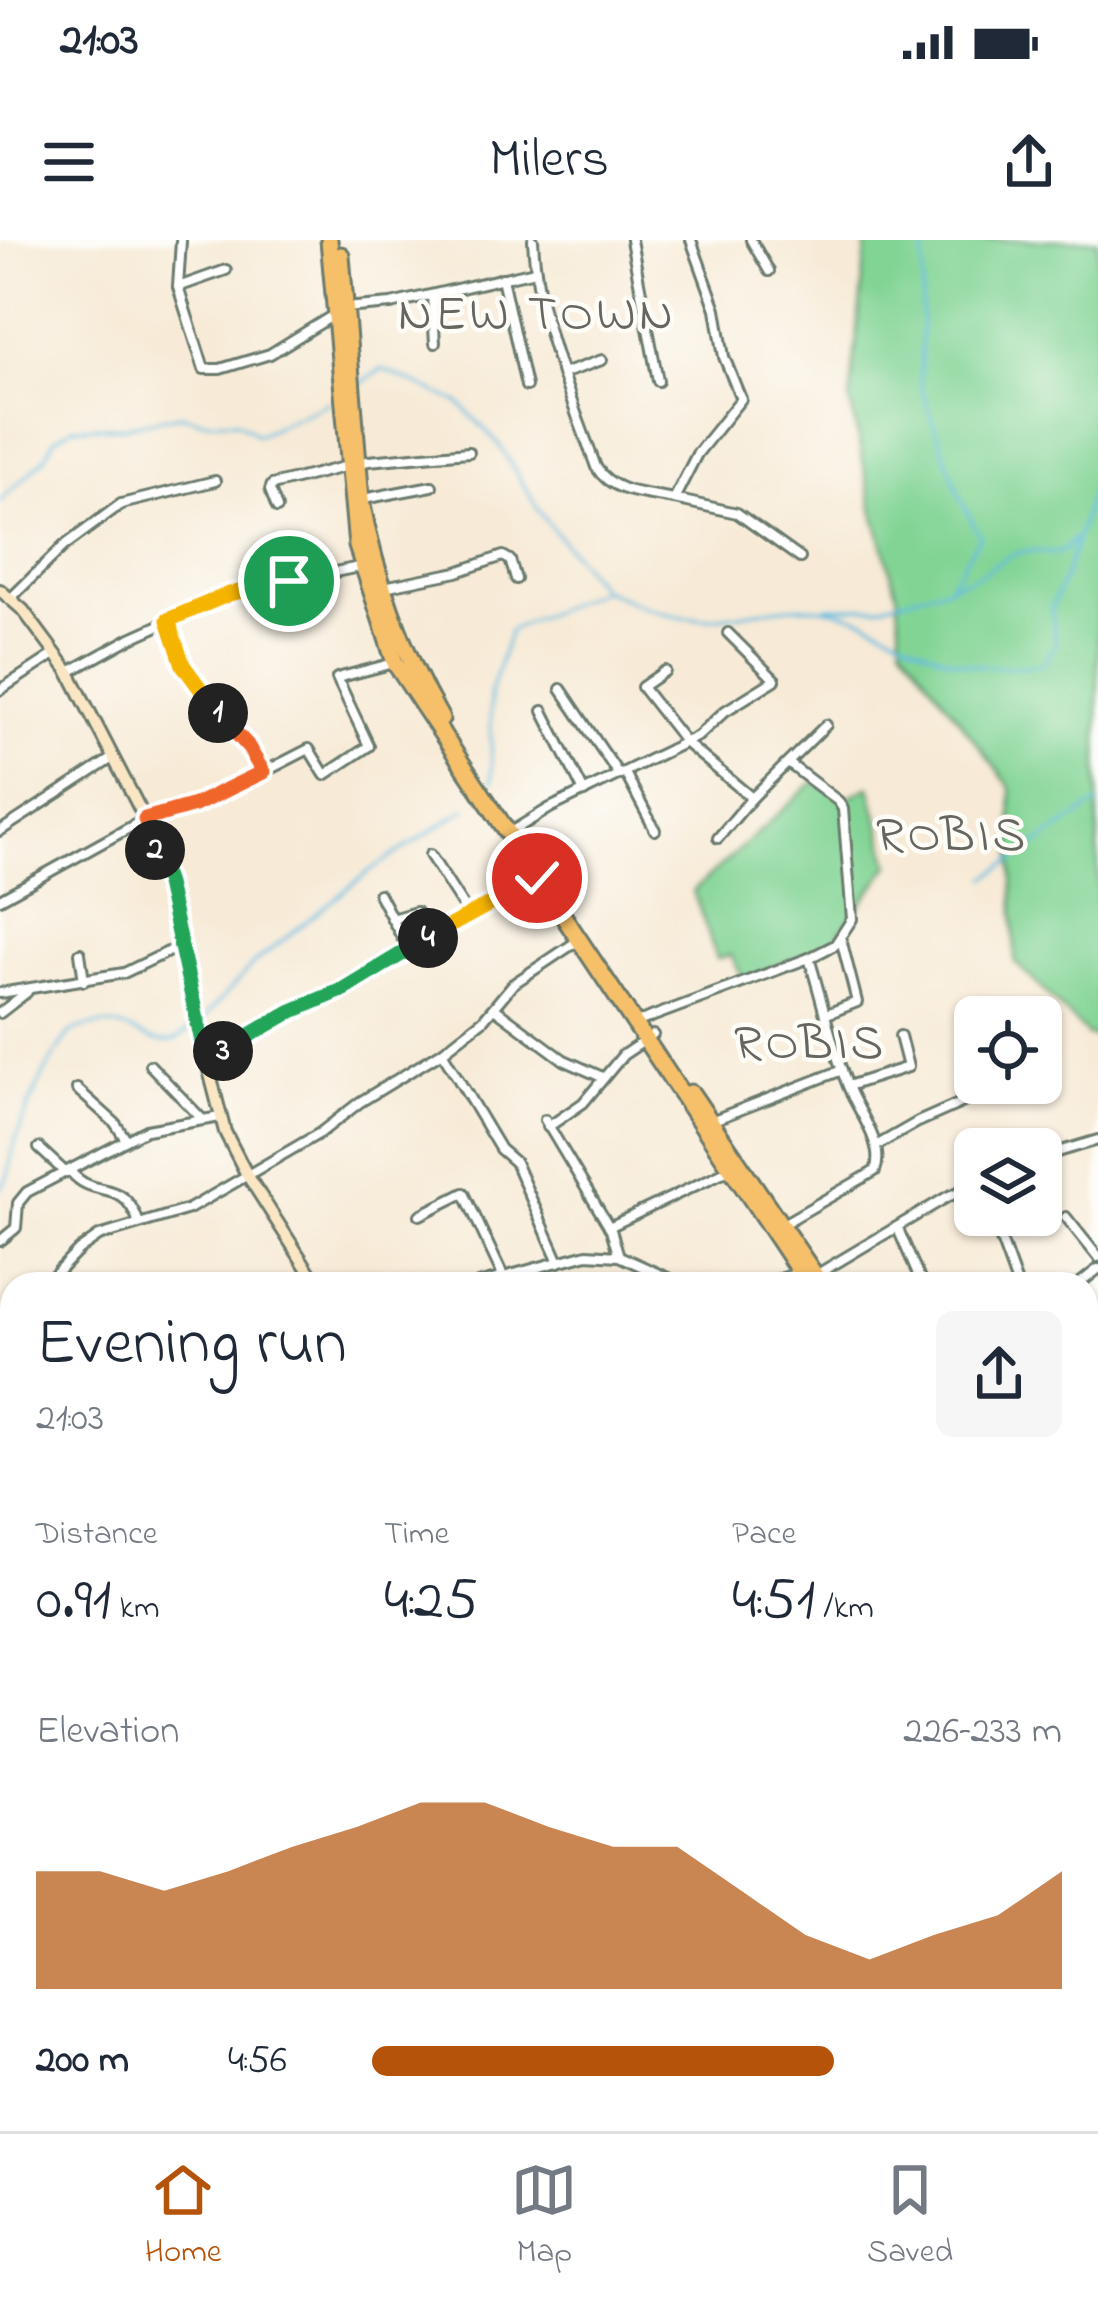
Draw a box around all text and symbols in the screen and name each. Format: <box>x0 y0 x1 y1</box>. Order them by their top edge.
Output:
text: 21:03 <box>60 9 139 75</box>
text: Milers <box>489 123 609 201</box>
icon: menu <box>36 129 102 195</box>
icon: share <box>996 129 1062 195</box>
district label: NEW TOWN <box>398 279 676 354</box>
pin <box>238 530 340 632</box>
icon: arrive <box>256 548 322 614</box>
pin: 1 <box>188 683 248 743</box>
text: 1 <box>213 689 223 737</box>
district label: ROBIS <box>876 800 1028 875</box>
pin: 2 <box>125 820 185 880</box>
text: 2 <box>147 826 163 874</box>
pin <box>486 827 588 929</box>
icon: check <box>504 845 570 911</box>
pin: 4 <box>398 908 458 968</box>
text: 4 <box>421 914 435 962</box>
map controls <box>954 996 1062 1236</box>
button: locate <box>954 996 1062 1104</box>
district label: ROBIS <box>734 1008 886 1083</box>
pin: 3 <box>193 1021 253 1081</box>
text: 3 <box>216 1027 230 1075</box>
button: layers <box>954 1128 1062 1236</box>
text: Evening run <box>36 1298 347 1394</box>
button: share <box>936 1311 1062 1437</box>
text: 21:03 <box>36 1391 104 1448</box>
text: Distance <box>36 1511 158 1559</box>
text: Time <box>384 1511 449 1559</box>
text: Pace <box>732 1511 796 1559</box>
text: 0.91 <box>36 1559 111 1646</box>
text: 4:25 <box>384 1559 478 1646</box>
text: 4:51 <box>732 1559 815 1646</box>
text: km <box>111 1585 160 1633</box>
text: /km <box>815 1585 874 1633</box>
text: Elevation <box>36 1704 179 1761</box>
text: 226–233 m <box>903 1704 1062 1761</box>
text: 200 m <box>36 2033 129 2090</box>
text: 4:56 <box>228 2033 287 2090</box>
tab: Home <box>145 2157 222 2277</box>
tab: Map <box>511 2157 577 2277</box>
tab: Saved <box>867 2157 953 2277</box>

